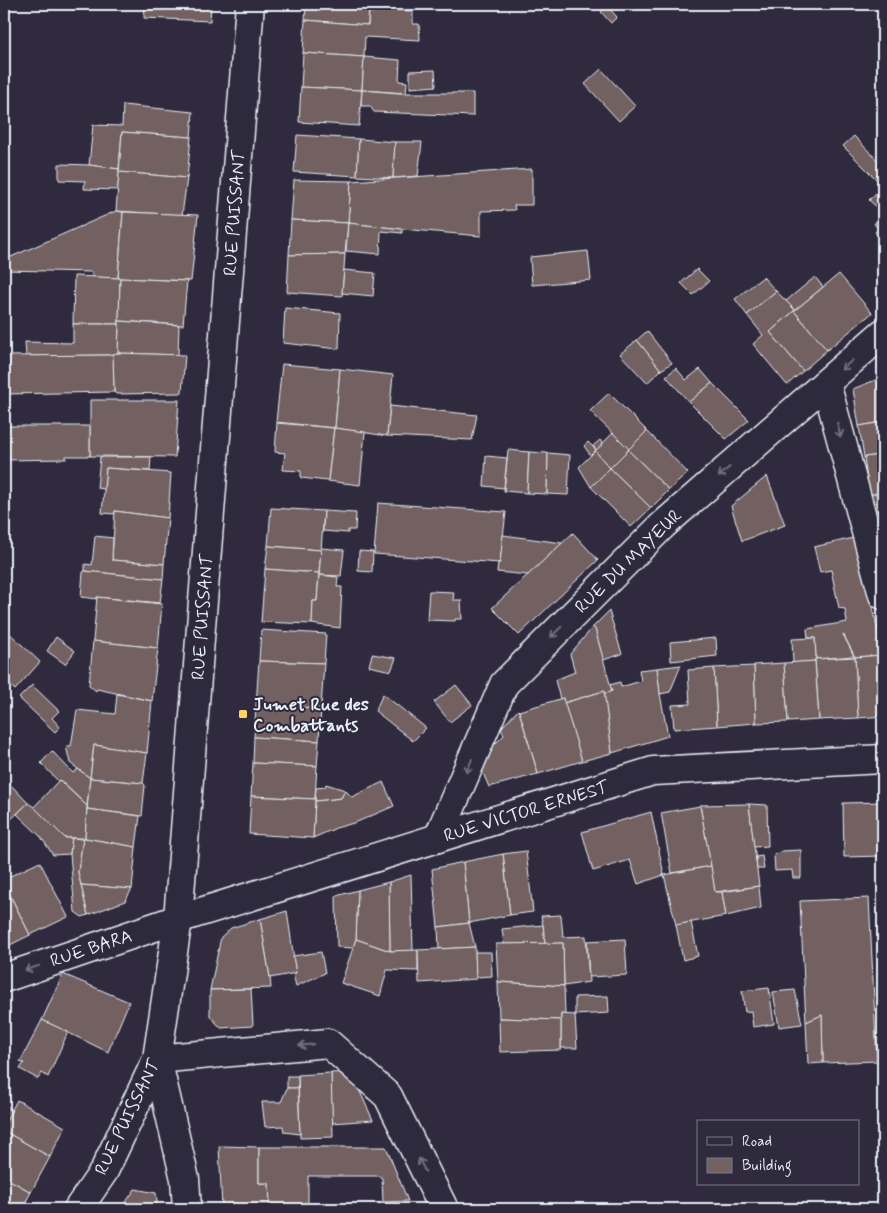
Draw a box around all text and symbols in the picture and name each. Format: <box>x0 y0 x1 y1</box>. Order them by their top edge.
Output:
street label: RUE PUISSANT <box>219 149 251 277</box>
one-way arrow <box>840 359 853 371</box>
one-way arrow <box>834 422 844 438</box>
one-way arrow <box>718 466 731 477</box>
street label: RUE DU MAYEUR <box>570 504 688 619</box>
street label: RUE PUISSANT <box>187 553 219 681</box>
one-way arrow <box>550 626 562 638</box>
place label: Jumet Rue des Combattants <box>253 693 369 738</box>
marker: Jumet Rue des Combattants <box>237 708 249 720</box>
one-way arrow <box>463 758 473 773</box>
street label: RUE VICTOR ERNEST <box>441 775 612 848</box>
street label: RUE BARA <box>47 924 135 973</box>
one-way arrow <box>25 963 41 973</box>
one-way arrow <box>298 1040 314 1050</box>
street label: RUE PUISSANT <box>90 1055 167 1179</box>
legend <box>697 1120 860 1186</box>
text: Road <box>742 1132 772 1152</box>
text: Building <box>742 1156 792 1177</box>
one-way arrow <box>417 1158 427 1173</box>

